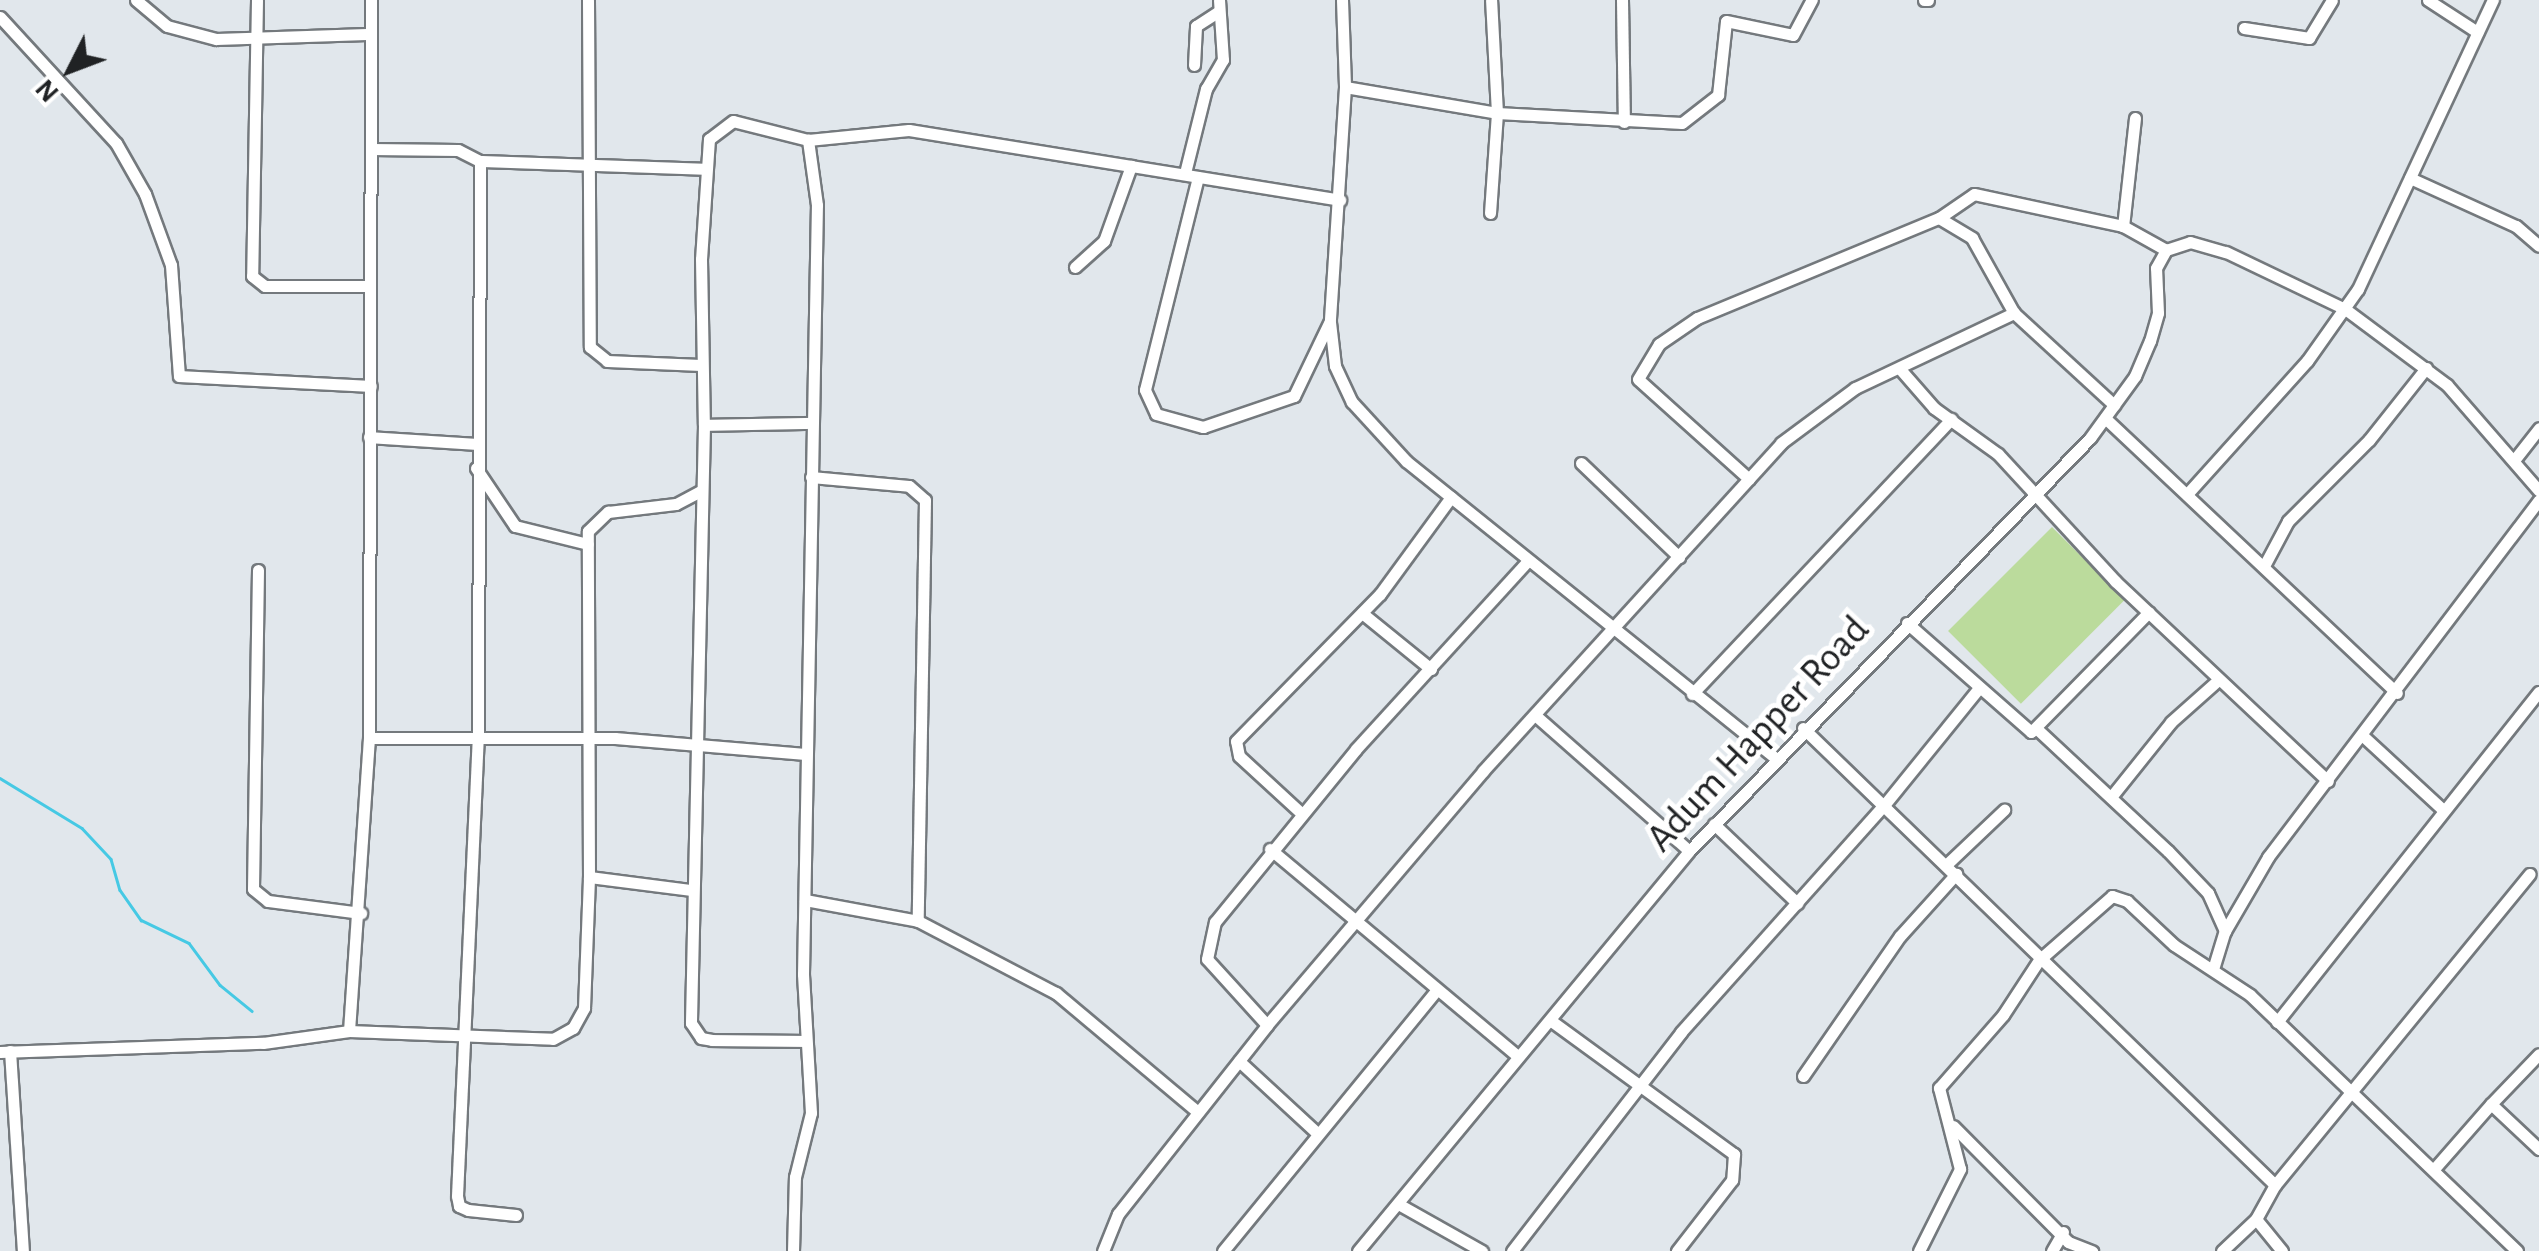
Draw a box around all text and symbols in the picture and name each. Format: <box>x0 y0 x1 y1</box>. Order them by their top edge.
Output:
north arrow <box>20 20 120 120</box>
text: N <box>31 73 65 107</box>
street label: Adum Happer Road <box>1636 606 1880 862</box>

